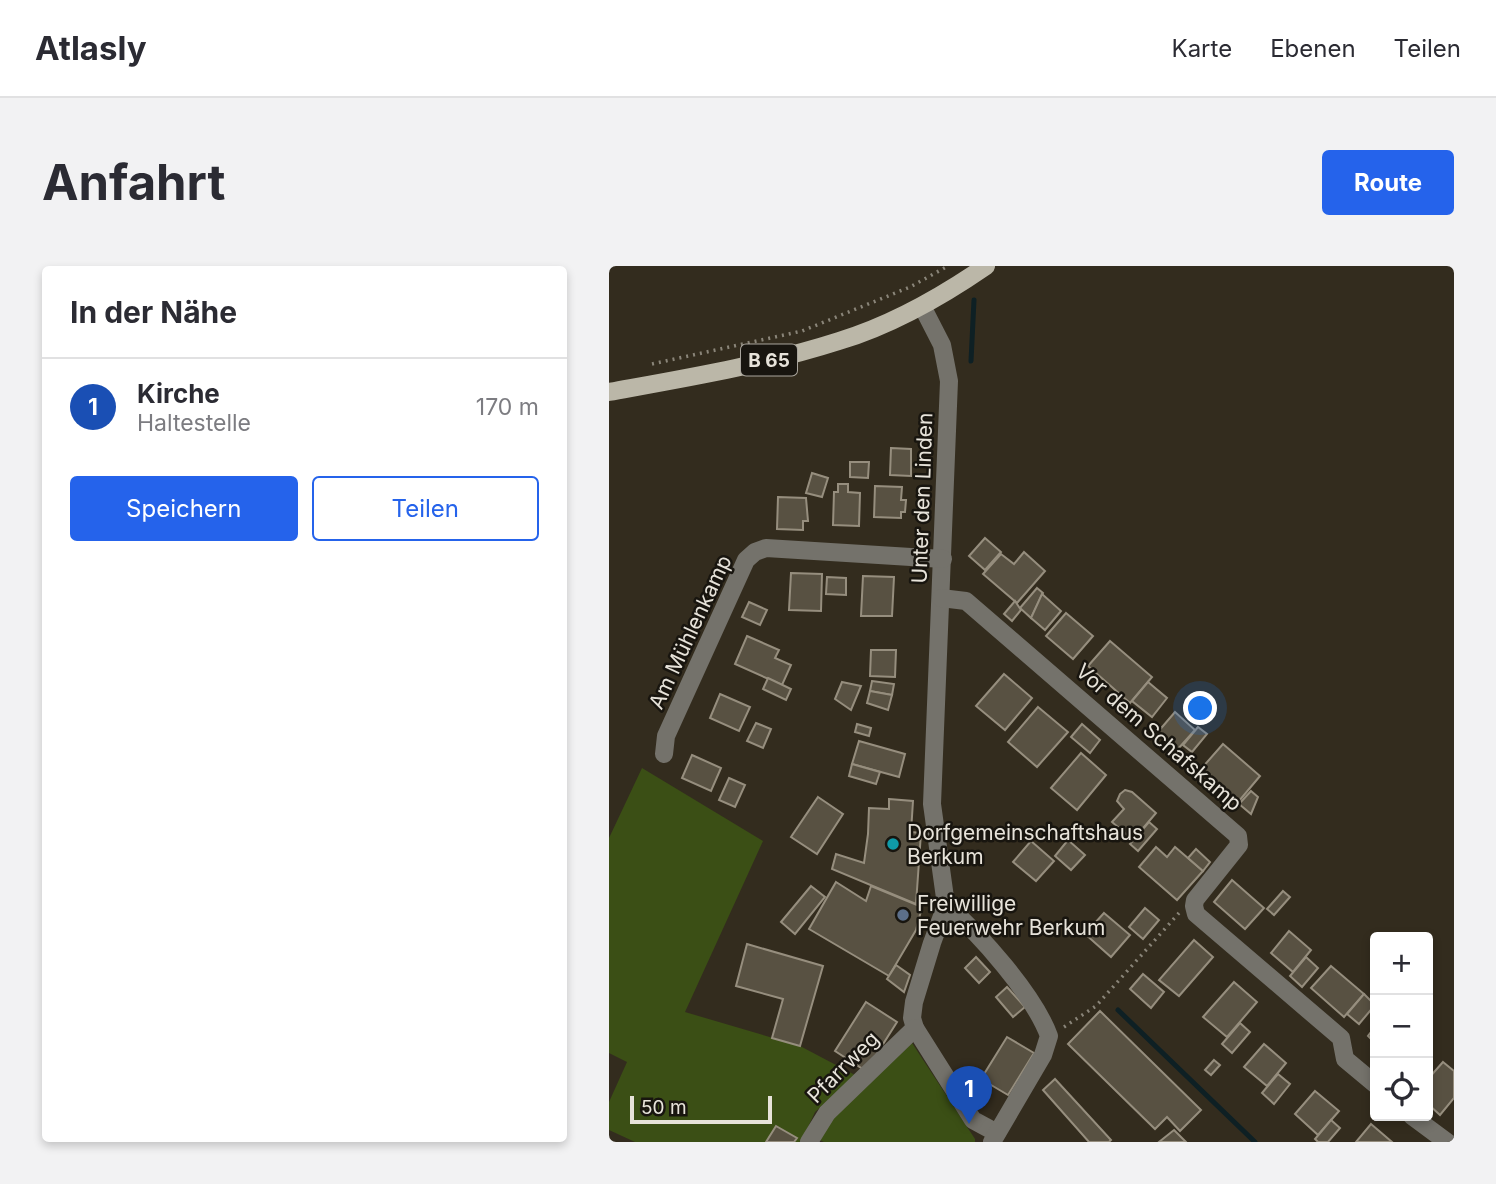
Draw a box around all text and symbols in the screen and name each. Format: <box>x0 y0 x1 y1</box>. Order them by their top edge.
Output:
text: Atlasly <box>35 28 147 68</box>
text: Karte <box>1172 34 1232 63</box>
text: Ebenen <box>1270 34 1356 63</box>
text: Teilen <box>1394 34 1461 63</box>
button: Route <box>1322 150 1454 215</box>
text: Anfahrt <box>42 153 225 212</box>
text: In der Nähe <box>70 294 237 330</box>
road number: B 65 <box>741 344 797 376</box>
text: Kirche <box>137 378 220 409</box>
text: 1 <box>88 393 98 421</box>
text: 170 m <box>476 393 539 421</box>
text: Haltestelle <box>137 409 251 437</box>
street label: Unter den Linden <box>907 412 937 584</box>
button: Speichern <box>70 476 298 541</box>
button: Teilen <box>312 476 539 541</box>
street label: Am Mühlenkamp <box>643 551 737 713</box>
street label: Vor dem Schafskamp <box>1071 658 1247 816</box>
your location <box>1183 691 1217 725</box>
place label: Dorfgemeinschaftshaus Berkum <box>907 820 1143 869</box>
marker: Dorfgemeinschaftshaus Berkum <box>885 836 901 852</box>
place label: Freiwillige Feuerwehr Berkum <box>917 891 1105 940</box>
marker: Freiwillige Feuerwehr Berkum <box>895 907 911 923</box>
map controls <box>1370 932 1433 1121</box>
button: + <box>1370 932 1433 995</box>
button: − <box>1370 995 1433 1058</box>
street label: Pfarrweg <box>802 1026 884 1108</box>
button: locate <box>1370 1058 1433 1121</box>
pin: 1 <box>946 1066 992 1124</box>
scale bar <box>630 1093 772 1125</box>
text: 50 m <box>641 1096 687 1119</box>

